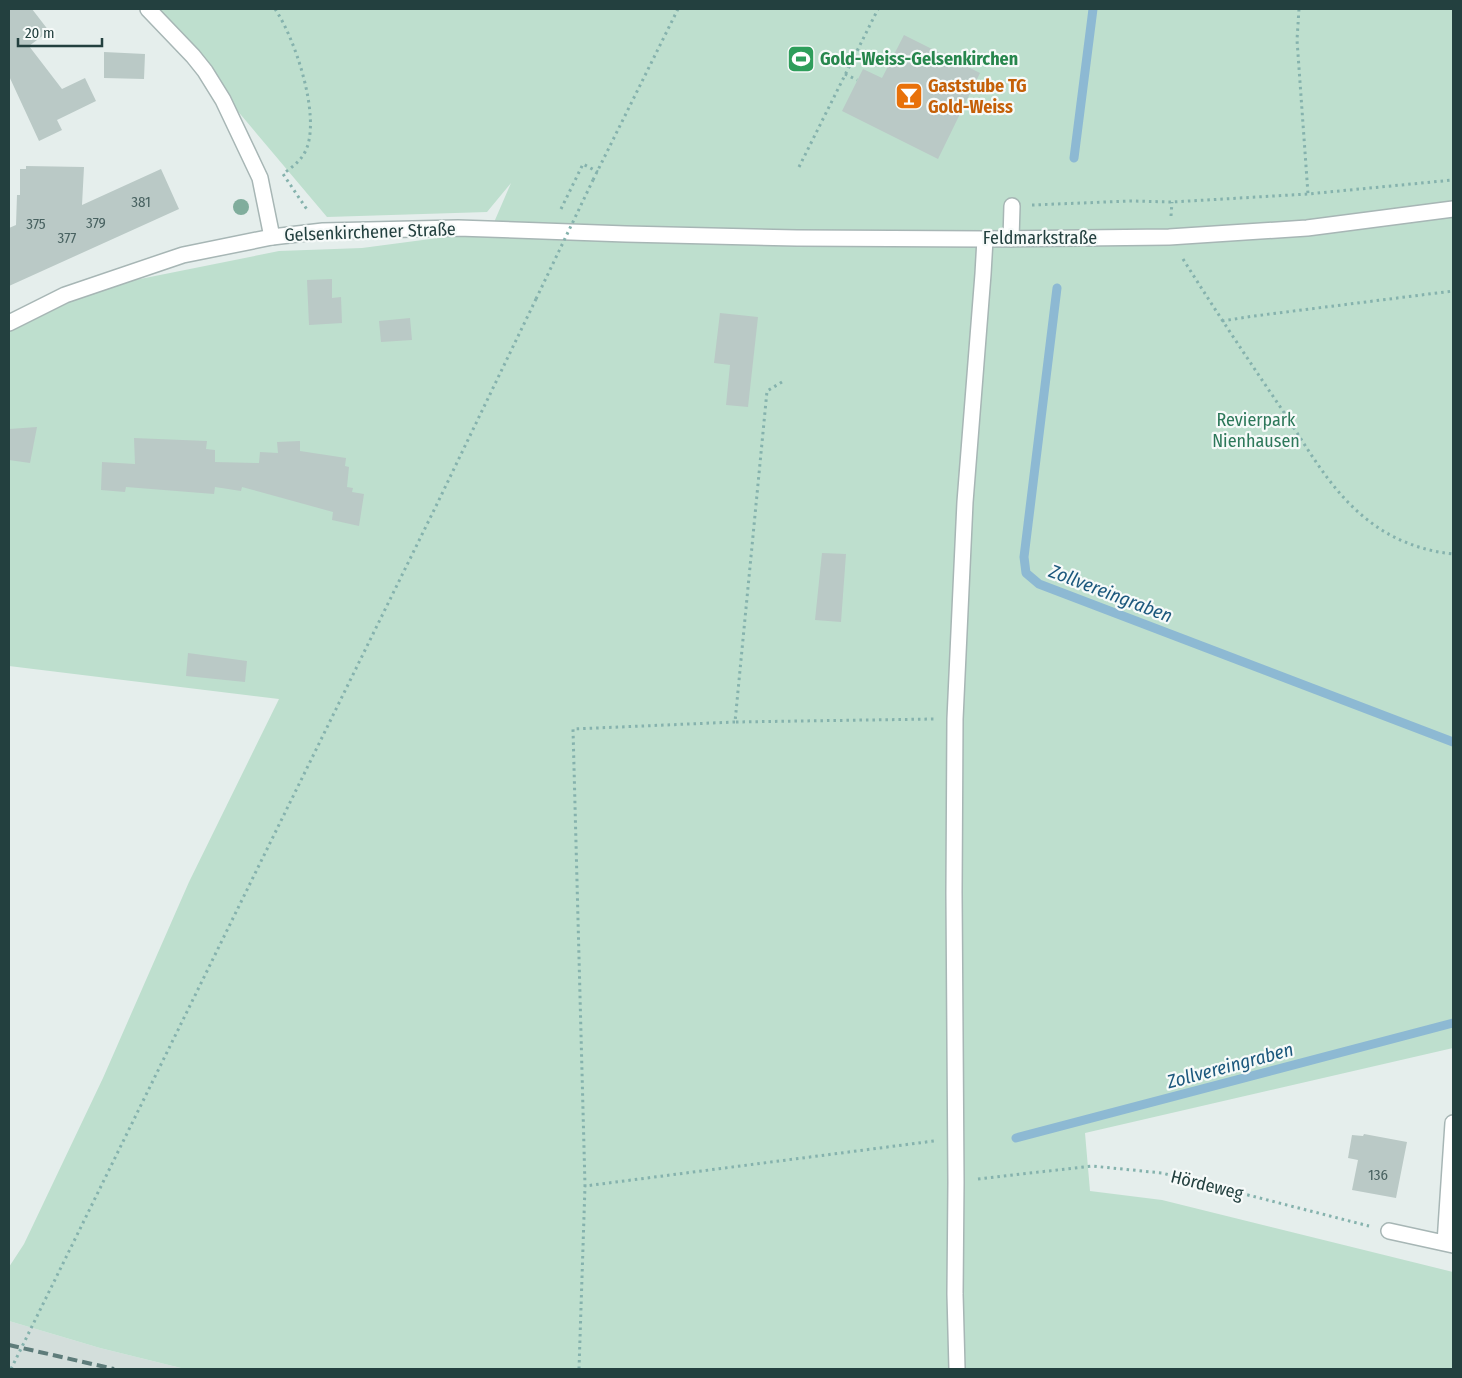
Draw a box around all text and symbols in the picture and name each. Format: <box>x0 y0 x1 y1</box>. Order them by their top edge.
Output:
scale bar <box>18 15 101 47</box>
text: 20 m <box>25 24 55 42</box>
sports icon: Gold-Weiss-Gelsenkirchen <box>786 44 816 74</box>
place label: Gold-Weiss-Gelsenkirchen <box>820 48 1018 70</box>
place label: Gaststube TG Gold-Weiss <box>928 75 1027 118</box>
bar icon: Gaststube TG Gold-Weiss <box>894 81 924 111</box>
house number: 381 <box>131 193 151 211</box>
house number: 379 <box>86 214 106 232</box>
house number: 375 <box>26 215 46 233</box>
street label: Gelsenkirchener Straße <box>284 218 456 246</box>
street label: Feldmarkstraße <box>983 227 1097 249</box>
house number: 377 <box>58 229 76 247</box>
park label: Revierpark Nienhausen <box>1212 409 1300 452</box>
water label: Zollvereingraben <box>1045 559 1176 628</box>
water label: Zollvereingraben <box>1163 1038 1296 1094</box>
street label: Hördeweg <box>1169 1165 1246 1205</box>
house number: 136 <box>1368 1166 1388 1184</box>

